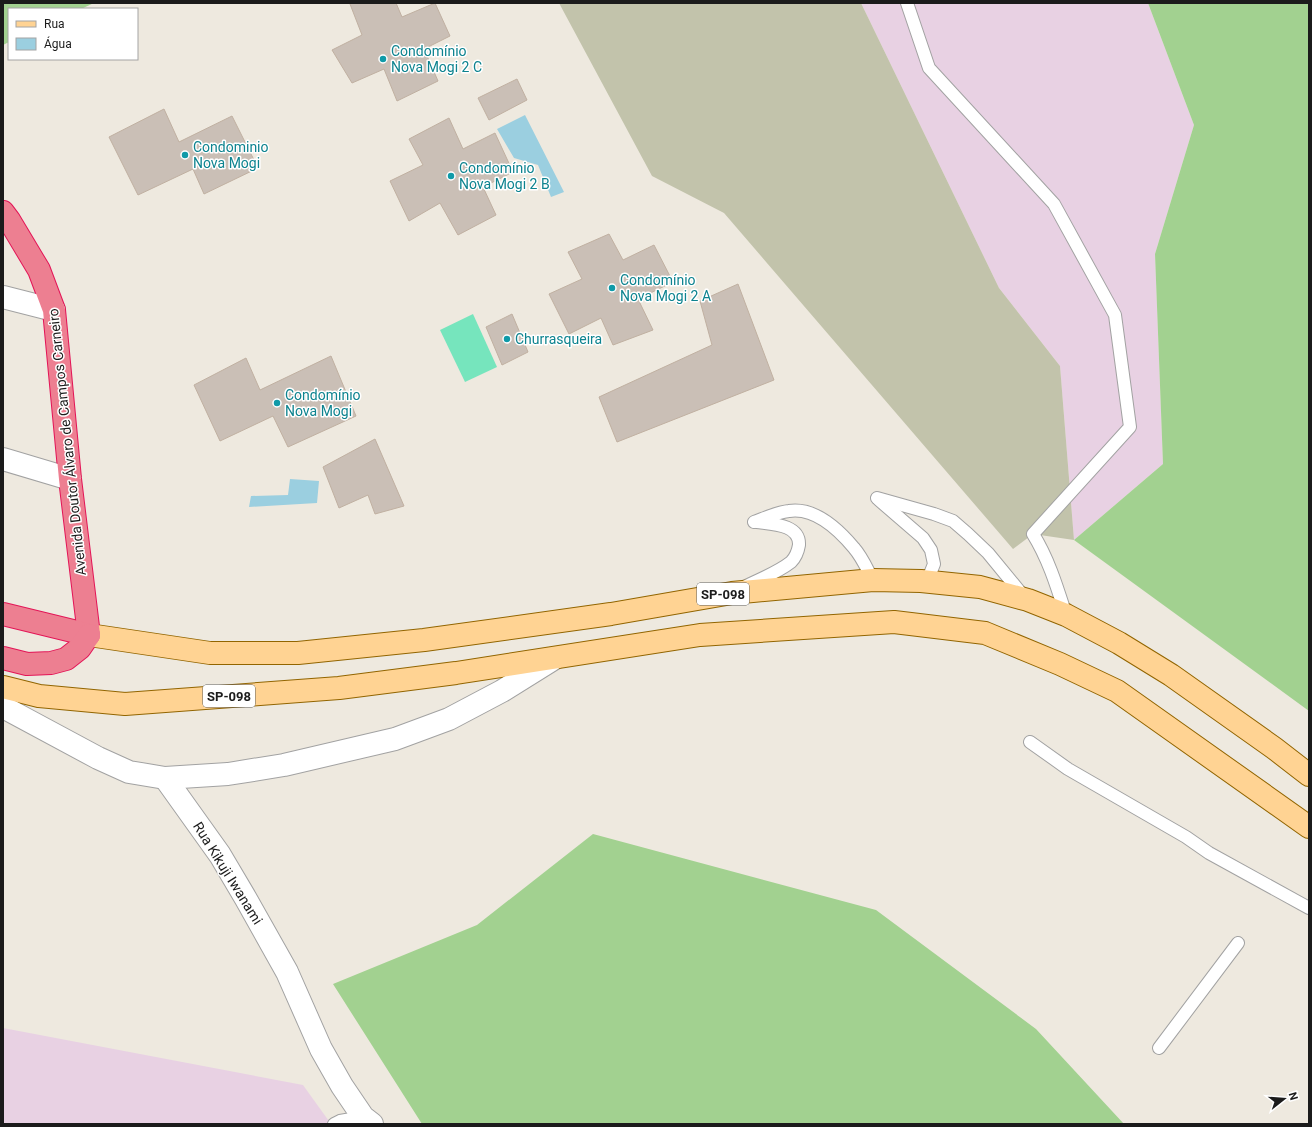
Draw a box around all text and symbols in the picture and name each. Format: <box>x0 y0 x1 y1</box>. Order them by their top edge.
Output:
legend <box>8 8 138 60</box>
text: Rua <box>44 17 65 31</box>
text: Água <box>44 36 72 51</box>
place label: Condomínio Nova Mogi 2 C <box>391 43 482 75</box>
marker: Condomínio Nova Mogi 2 C <box>378 54 388 64</box>
place label: Condominio Nova Mogi <box>193 139 269 171</box>
marker: Condominio Nova Mogi <box>180 150 190 160</box>
place label: Condomínio Nova Mogi 2 B <box>459 160 550 192</box>
marker: Condomínio Nova Mogi 2 B <box>446 171 456 181</box>
place label: Condomínio Nova Mogi 2 A <box>620 272 711 304</box>
marker: Condomínio Nova Mogi 2 A <box>607 283 617 293</box>
street label: Avenida Doutor Álvaro de Campos Carneiro <box>44 308 89 576</box>
place label: Churrasqueira <box>515 331 602 347</box>
marker: Churrasqueira <box>502 334 512 344</box>
place label: Condomínio Nova Mogi <box>285 387 361 419</box>
marker: Condomínio Nova Mogi <box>272 398 282 408</box>
road number: SP-098 <box>697 583 749 605</box>
road number: SP-098 <box>203 685 255 707</box>
street label: Rua Kikuji Iwanami <box>190 819 266 927</box>
north arrow <box>1264 1079 1304 1119</box>
text: N <box>1286 1091 1301 1102</box>

